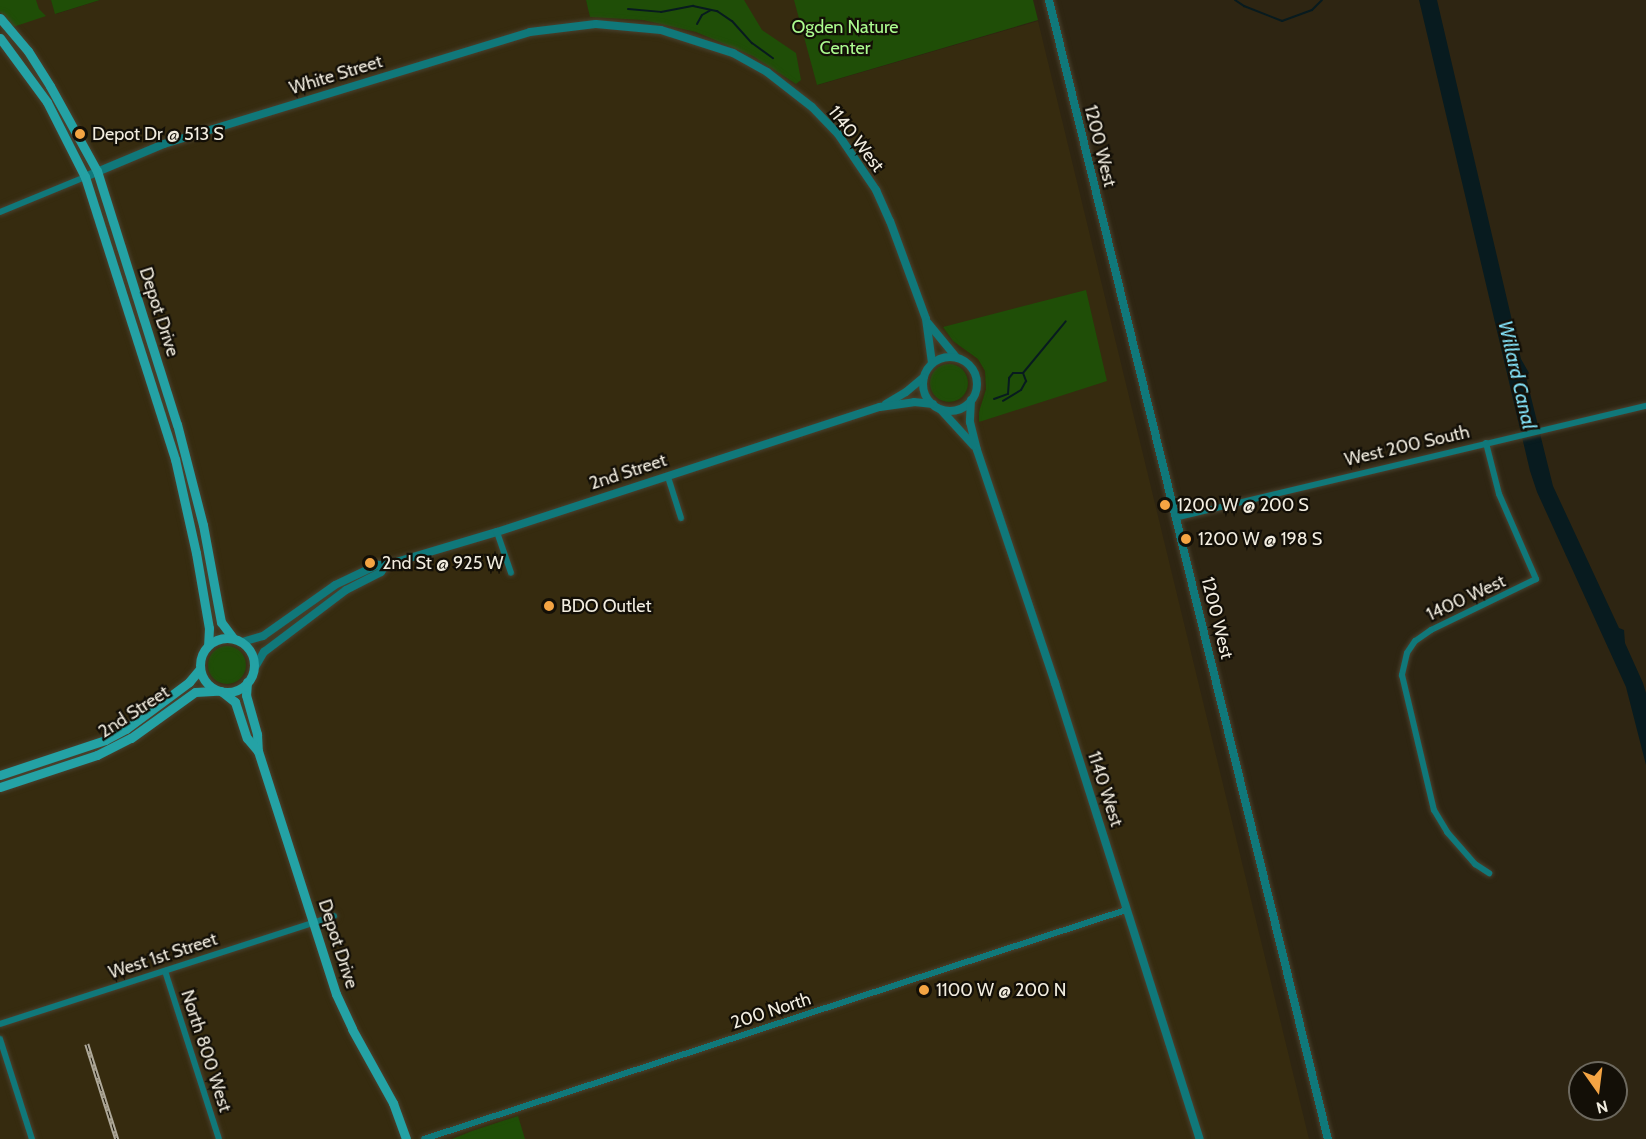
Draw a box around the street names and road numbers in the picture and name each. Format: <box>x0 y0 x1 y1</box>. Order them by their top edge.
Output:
street label: White Street <box>287 51 385 99</box>
street label: 1140 West <box>824 102 888 176</box>
street label: 1200 West <box>1079 103 1121 189</box>
street label: Depot Drive <box>134 265 184 359</box>
street label: West 200 South <box>1343 421 1471 471</box>
street label: 2nd Street <box>587 449 669 495</box>
street label: 1400 West <box>1423 570 1509 626</box>
street label: 1200 West <box>1196 575 1238 661</box>
street label: 2nd Street <box>95 681 173 743</box>
street label: 1140 West <box>1083 749 1127 829</box>
street label: Depot Drive <box>313 897 363 991</box>
street label: West 1st Street <box>106 928 220 984</box>
street label: North 800 West <box>176 987 236 1115</box>
street label: 200 North <box>728 988 814 1034</box>

